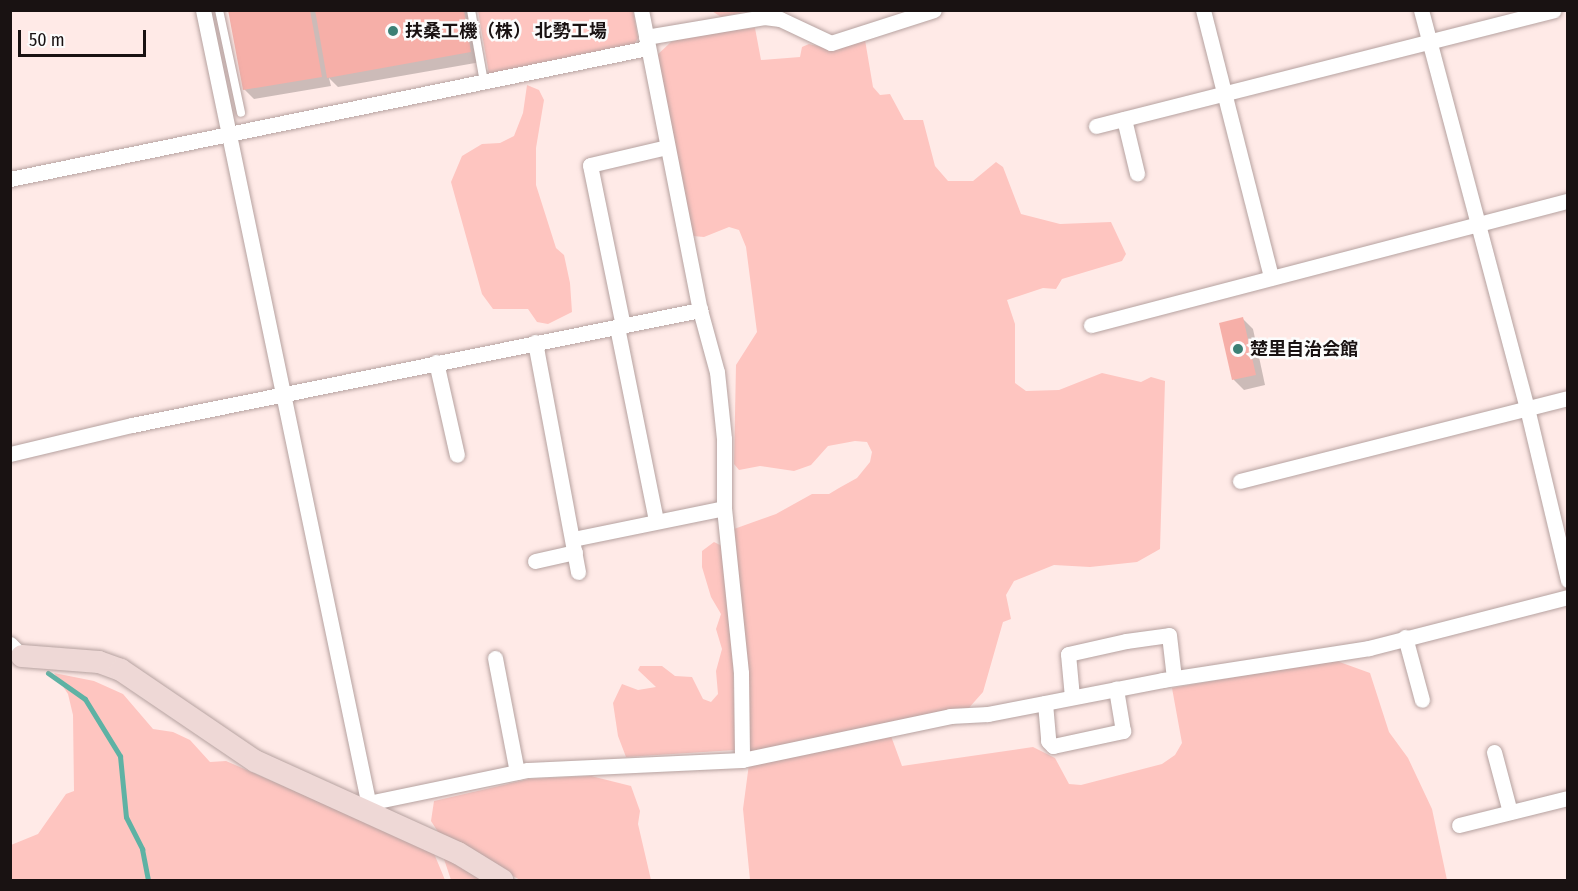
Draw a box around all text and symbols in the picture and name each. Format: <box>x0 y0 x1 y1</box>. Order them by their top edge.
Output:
scale bar <box>21 18 148 56</box>
place label: 扶桑工機（株） 北勢工場 <box>405 20 607 42</box>
marker: 扶桑工機（株） 北勢工場 <box>386 24 400 38</box>
text: 50 m <box>29 29 65 51</box>
place label: 楚里自治会館 <box>1250 338 1358 360</box>
marker: 楚里自治会館 <box>1231 342 1245 356</box>

